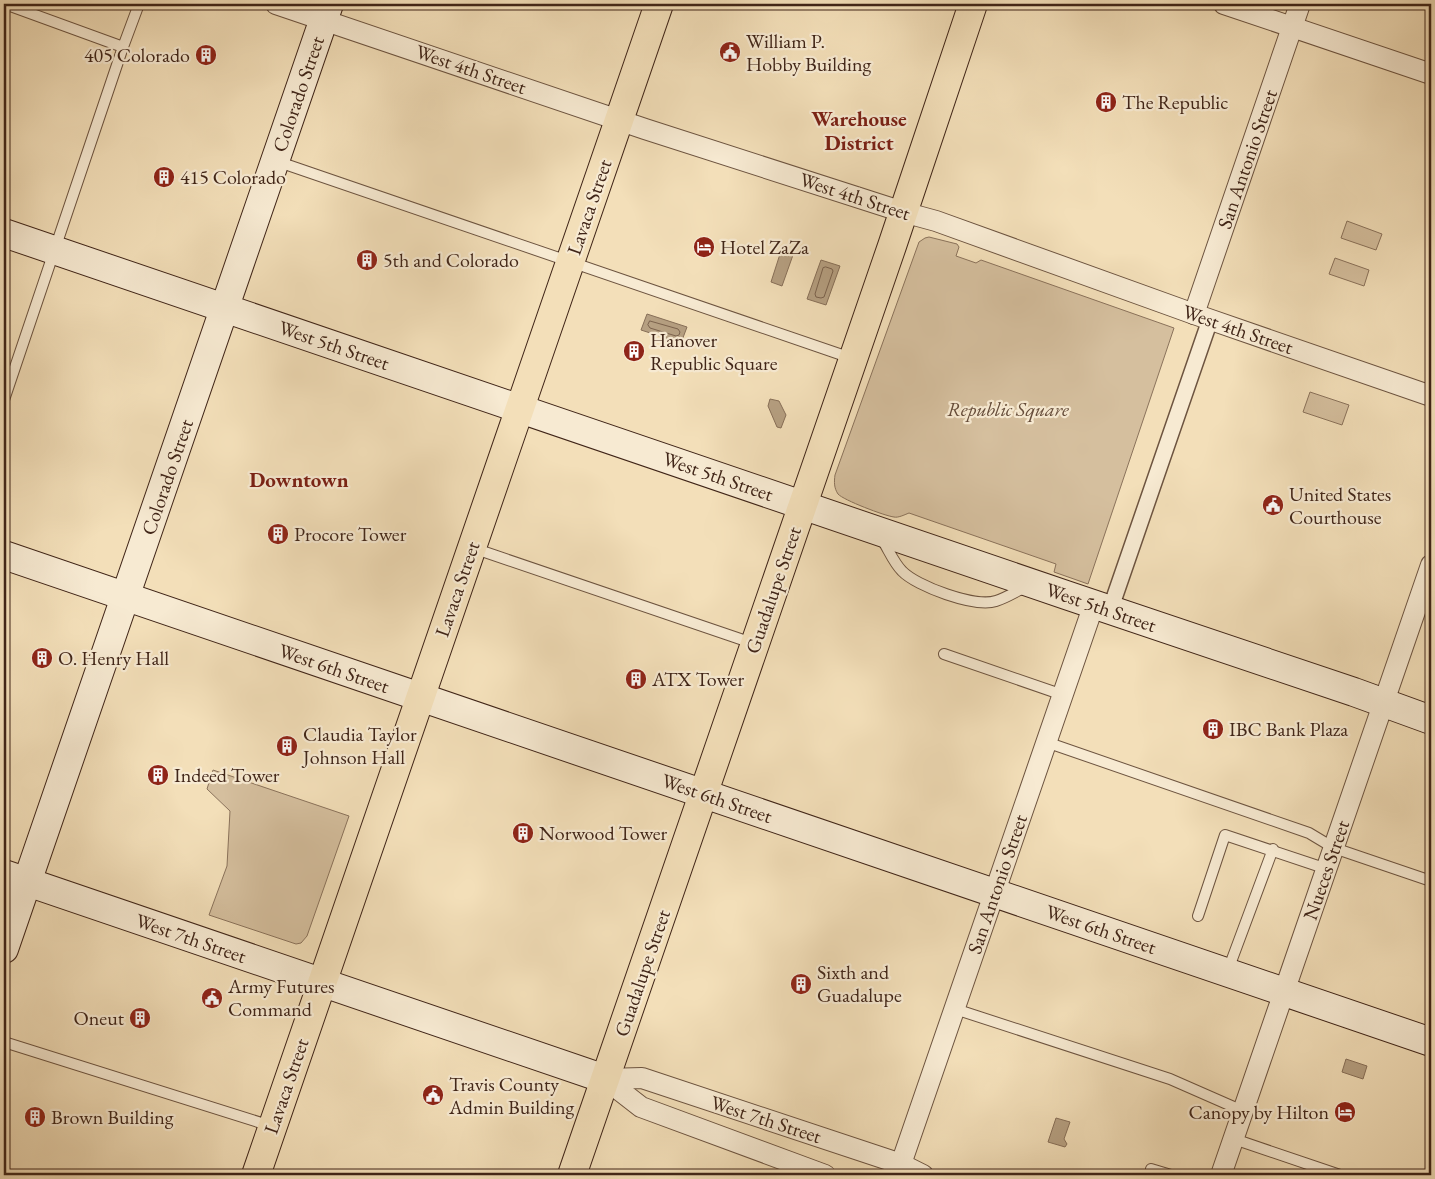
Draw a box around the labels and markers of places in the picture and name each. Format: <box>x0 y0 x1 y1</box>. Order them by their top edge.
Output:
place label: William P. Hobby Building <box>746 28 872 77</box>
public building icon: William P. Hobby Building <box>718 40 742 64</box>
place label: 405 Colorado <box>84 42 190 68</box>
building icon: 405 Colorado <box>194 43 218 67</box>
place label: The Republic <box>1122 89 1228 115</box>
building icon: The Republic <box>1094 90 1118 114</box>
place label: 415 Colorado <box>180 164 286 190</box>
building icon: 415 Colorado <box>152 165 176 189</box>
place label: Hotel ZaZa <box>720 234 809 260</box>
hotel icon: Hotel ZaZa <box>692 235 716 259</box>
place label: 5th and Colorado <box>383 247 519 273</box>
building icon: 5th and Colorado <box>355 248 379 272</box>
place label: Hanover Republic Square <box>650 327 778 376</box>
building icon: Hanover Republic Square <box>622 339 646 363</box>
place label: United States Courthouse <box>1289 481 1391 530</box>
public building icon: United States Courthouse <box>1261 493 1285 517</box>
place label: Procore Tower <box>294 521 407 547</box>
building icon: Procore Tower <box>266 522 290 546</box>
place label: O. Henry Hall <box>58 645 169 671</box>
building icon: O. Henry Hall <box>30 646 54 670</box>
place label: ATX Tower <box>651 666 744 692</box>
building icon: ATX Tower <box>624 667 648 691</box>
place label: IBC Bank Plaza <box>1229 716 1348 742</box>
building icon: IBC Bank Plaza <box>1201 717 1225 741</box>
place label: Claudia Taylor Johnson Hall <box>301 721 417 770</box>
building icon: Claudia Taylor Johnson Hall <box>275 734 299 758</box>
place label: Indeed Tower <box>174 762 280 788</box>
building icon: Indeed Tower <box>146 763 170 787</box>
place label: Norwood Tower <box>539 820 667 846</box>
building icon: Norwood Tower <box>511 821 535 845</box>
place label: Sixth and Guadalupe <box>817 959 902 1008</box>
building icon: Sixth and Guadalupe <box>789 972 813 996</box>
place label: Army Futures Command <box>227 973 335 1022</box>
public building icon: Army Futures Command <box>200 986 224 1010</box>
place label: Oneut <box>74 1005 125 1031</box>
building icon: Oneut <box>128 1006 152 1030</box>
place label: Travis County Admin Building <box>448 1071 575 1120</box>
public building icon: Travis County Admin Building <box>421 1083 445 1107</box>
place label: Canopy by Hilton <box>1189 1099 1329 1125</box>
hotel icon: Canopy by Hilton <box>1333 1100 1357 1124</box>
place label: Brown Building <box>51 1104 174 1130</box>
building icon: Brown Building <box>23 1105 47 1129</box>

